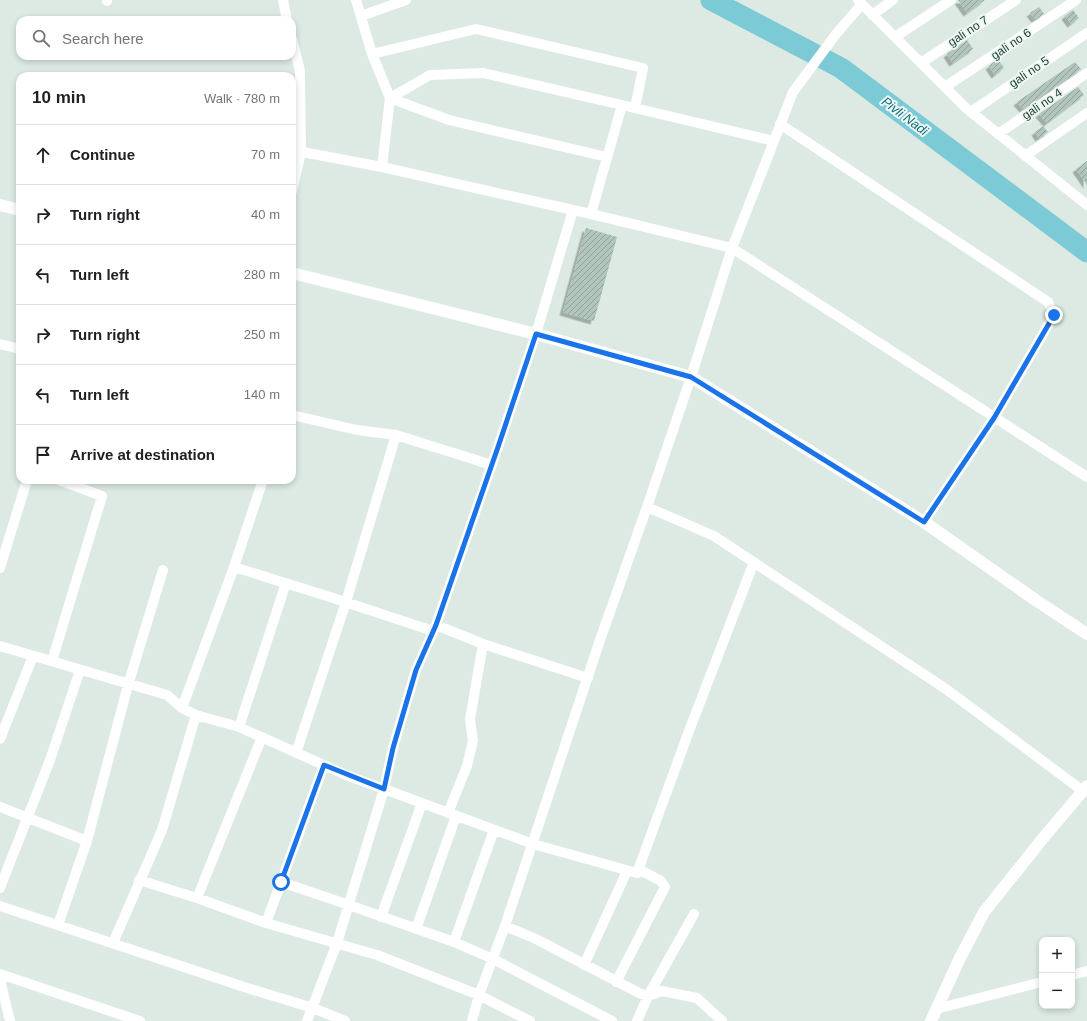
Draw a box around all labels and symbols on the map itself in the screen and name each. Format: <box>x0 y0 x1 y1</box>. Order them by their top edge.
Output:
street label: gali no 7 <box>945 13 991 49</box>
street label: gali no 6 <box>988 25 1034 62</box>
street label: gali no 5 <box>1006 53 1052 90</box>
street label: gali no 4 <box>1019 85 1065 122</box>
water label: Pivli Nadi <box>879 94 932 139</box>
route end <box>1045 306 1063 324</box>
route start <box>272 873 290 891</box>

